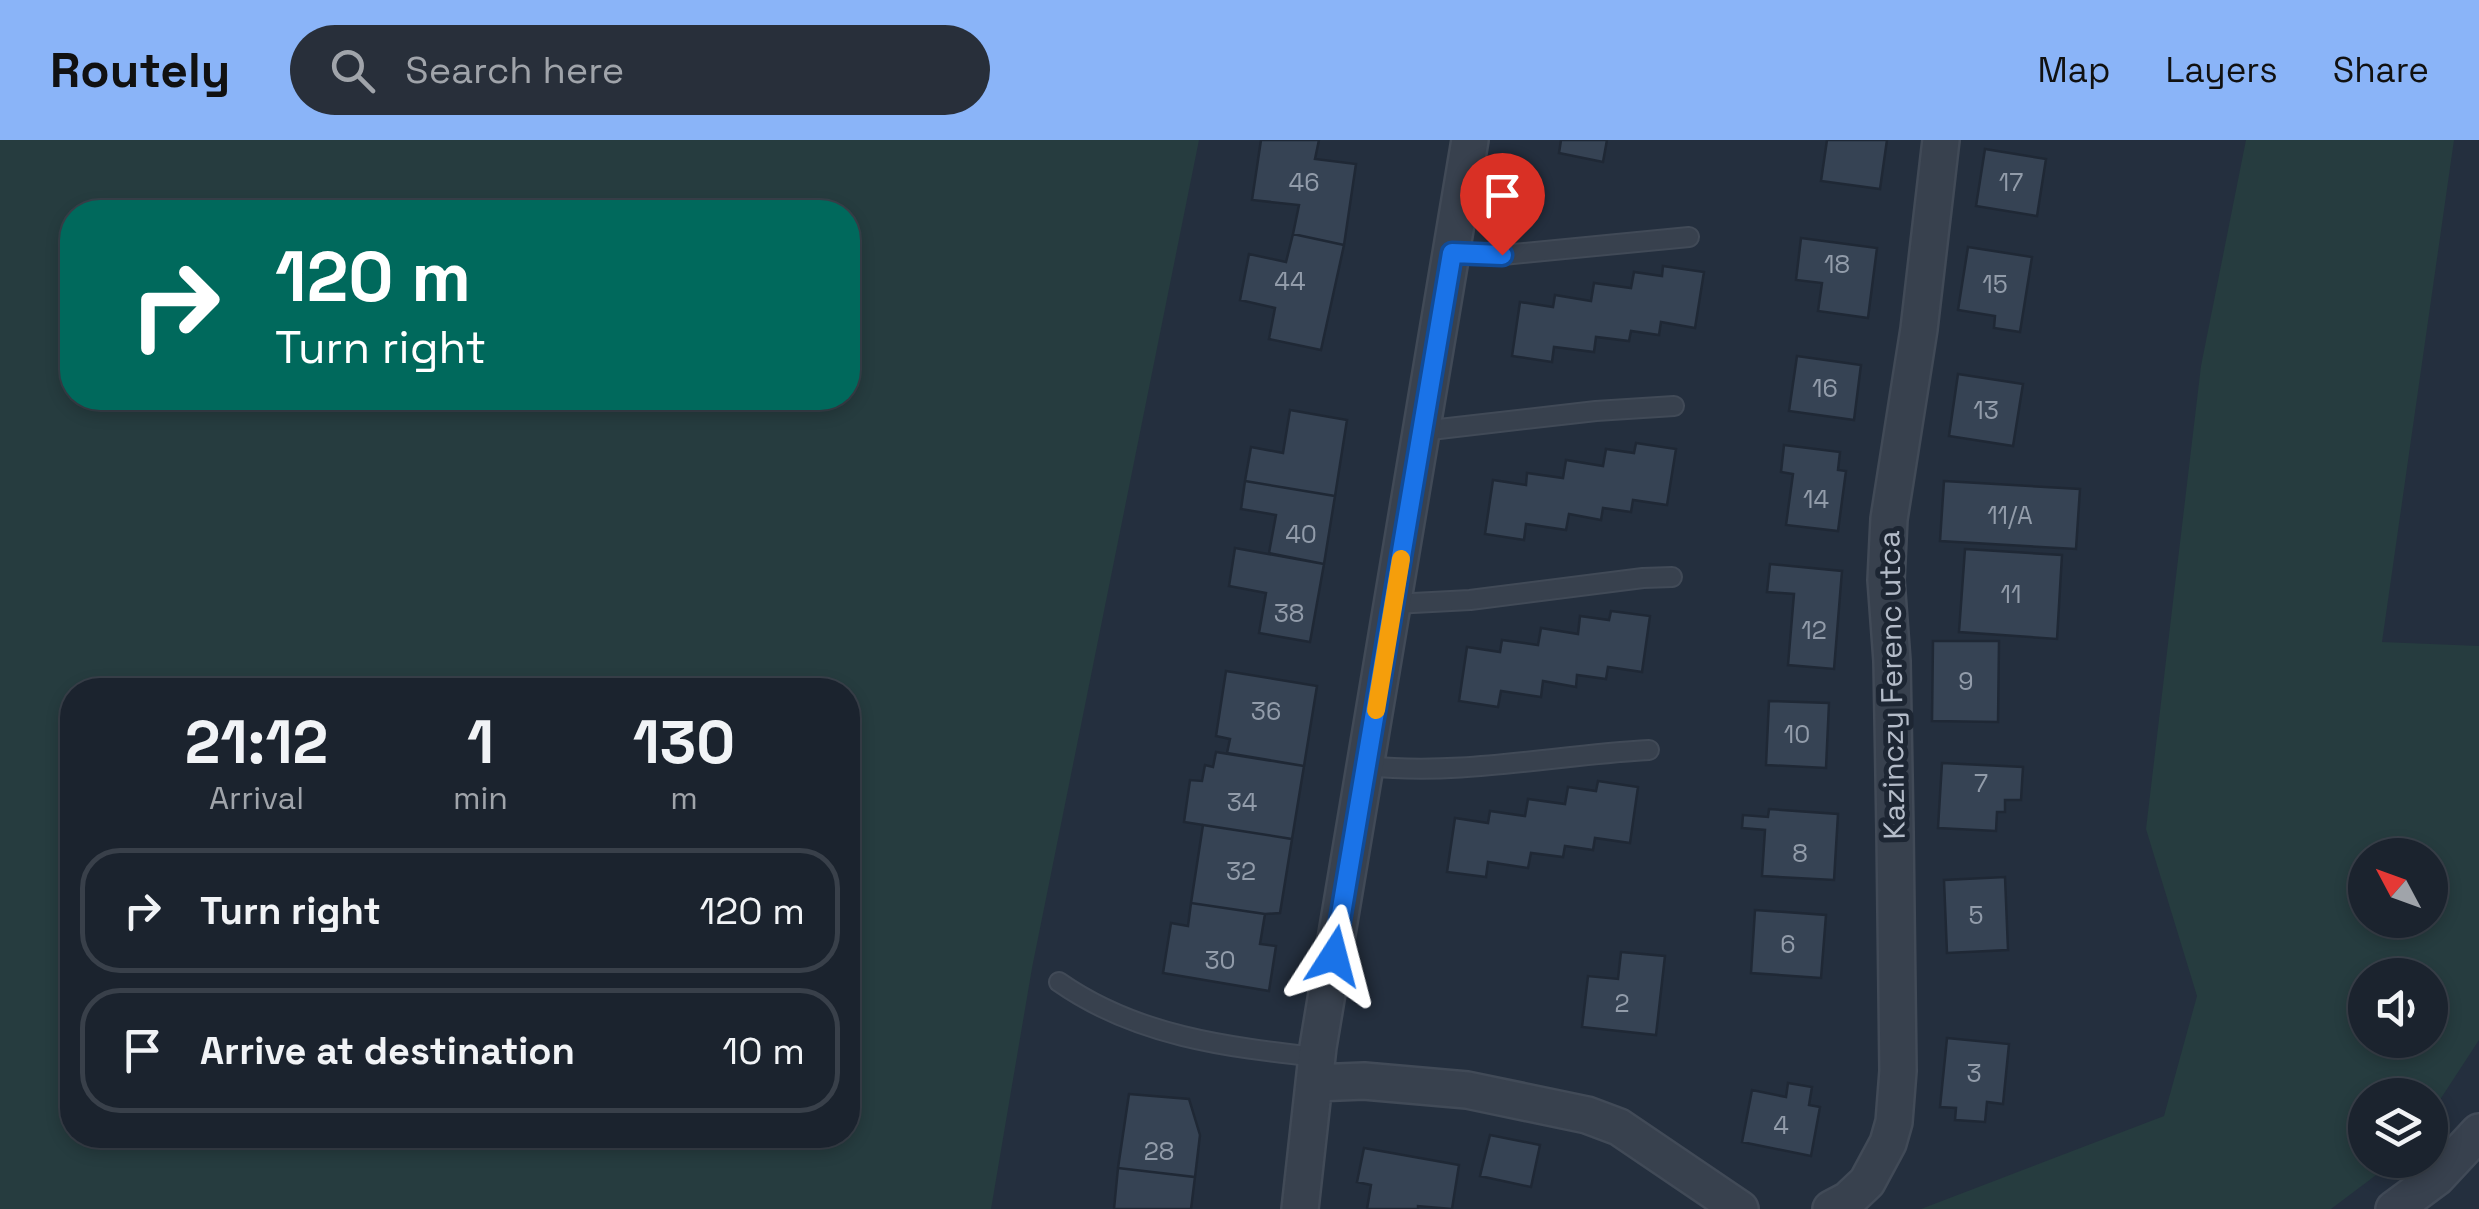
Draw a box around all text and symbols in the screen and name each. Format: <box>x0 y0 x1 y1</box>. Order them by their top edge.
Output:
search box <box>290 25 990 115</box>
text: Routely <box>50 40 230 101</box>
icon: search <box>325 43 380 98</box>
text: Search here <box>405 46 624 94</box>
text: Map <box>2037 48 2110 92</box>
text: Layers <box>2165 48 2278 92</box>
text: Share <box>2333 48 2429 92</box>
pin <box>1460 153 1545 256</box>
house number: 46 <box>1289 166 1319 198</box>
house number: 17 <box>1999 166 2023 198</box>
icon: arrive <box>1475 168 1530 223</box>
text: 120 m <box>275 232 471 321</box>
icon: right <box>110 240 240 370</box>
house number: 18 <box>1824 248 1850 280</box>
house number: 44 <box>1274 265 1306 297</box>
house number: 15 <box>1982 268 2008 300</box>
text: Turn right <box>275 319 486 376</box>
house number: 16 <box>1812 372 1838 404</box>
house number: 13 <box>1973 394 1999 426</box>
house number: 14 <box>1803 483 1829 515</box>
house number: 11/A <box>1987 499 2033 531</box>
house number: 40 <box>1285 518 1317 550</box>
street label: Kazinczy Ferenc utca <box>1869 530 1914 840</box>
house number: 11 <box>2001 578 2021 610</box>
house number: 38 <box>1274 597 1304 629</box>
house number: 12 <box>1801 614 1827 646</box>
house number: 9 <box>1958 665 1974 697</box>
house number: 36 <box>1251 695 1281 727</box>
text: 21:12 <box>185 704 328 781</box>
text: 1 <box>467 704 494 781</box>
text: 130 <box>633 704 735 781</box>
house number: 10 <box>1784 718 1810 750</box>
house number: 7 <box>1974 767 1988 799</box>
text: Arrival <box>209 778 304 818</box>
text: min <box>453 778 508 818</box>
text: m <box>670 778 698 818</box>
house number: 34 <box>1227 786 1257 818</box>
house number: 8 <box>1792 837 1808 869</box>
north arrow <box>2348 838 2448 938</box>
map controls <box>2348 838 2448 1178</box>
house number: 32 <box>1226 855 1256 887</box>
icon: right <box>115 883 170 938</box>
text: Turn right <box>200 887 381 935</box>
text: 120 m <box>699 887 805 935</box>
house number: 5 <box>1969 899 1983 931</box>
position arrow <box>1282 904 1386 1008</box>
house number: 6 <box>1780 928 1796 960</box>
house number: 30 <box>1204 944 1236 976</box>
button: sound <box>2348 958 2448 1058</box>
house number: 2 <box>1614 987 1630 1019</box>
icon: arrive <box>115 1023 170 1078</box>
text: Arrive at destination <box>200 1027 575 1075</box>
text: 10 m <box>722 1027 805 1075</box>
house number: 3 <box>1966 1057 1982 1089</box>
button: layers <box>2348 1078 2448 1178</box>
house number: 4 <box>1773 1109 1789 1141</box>
house number: 28 <box>1144 1135 1174 1167</box>

